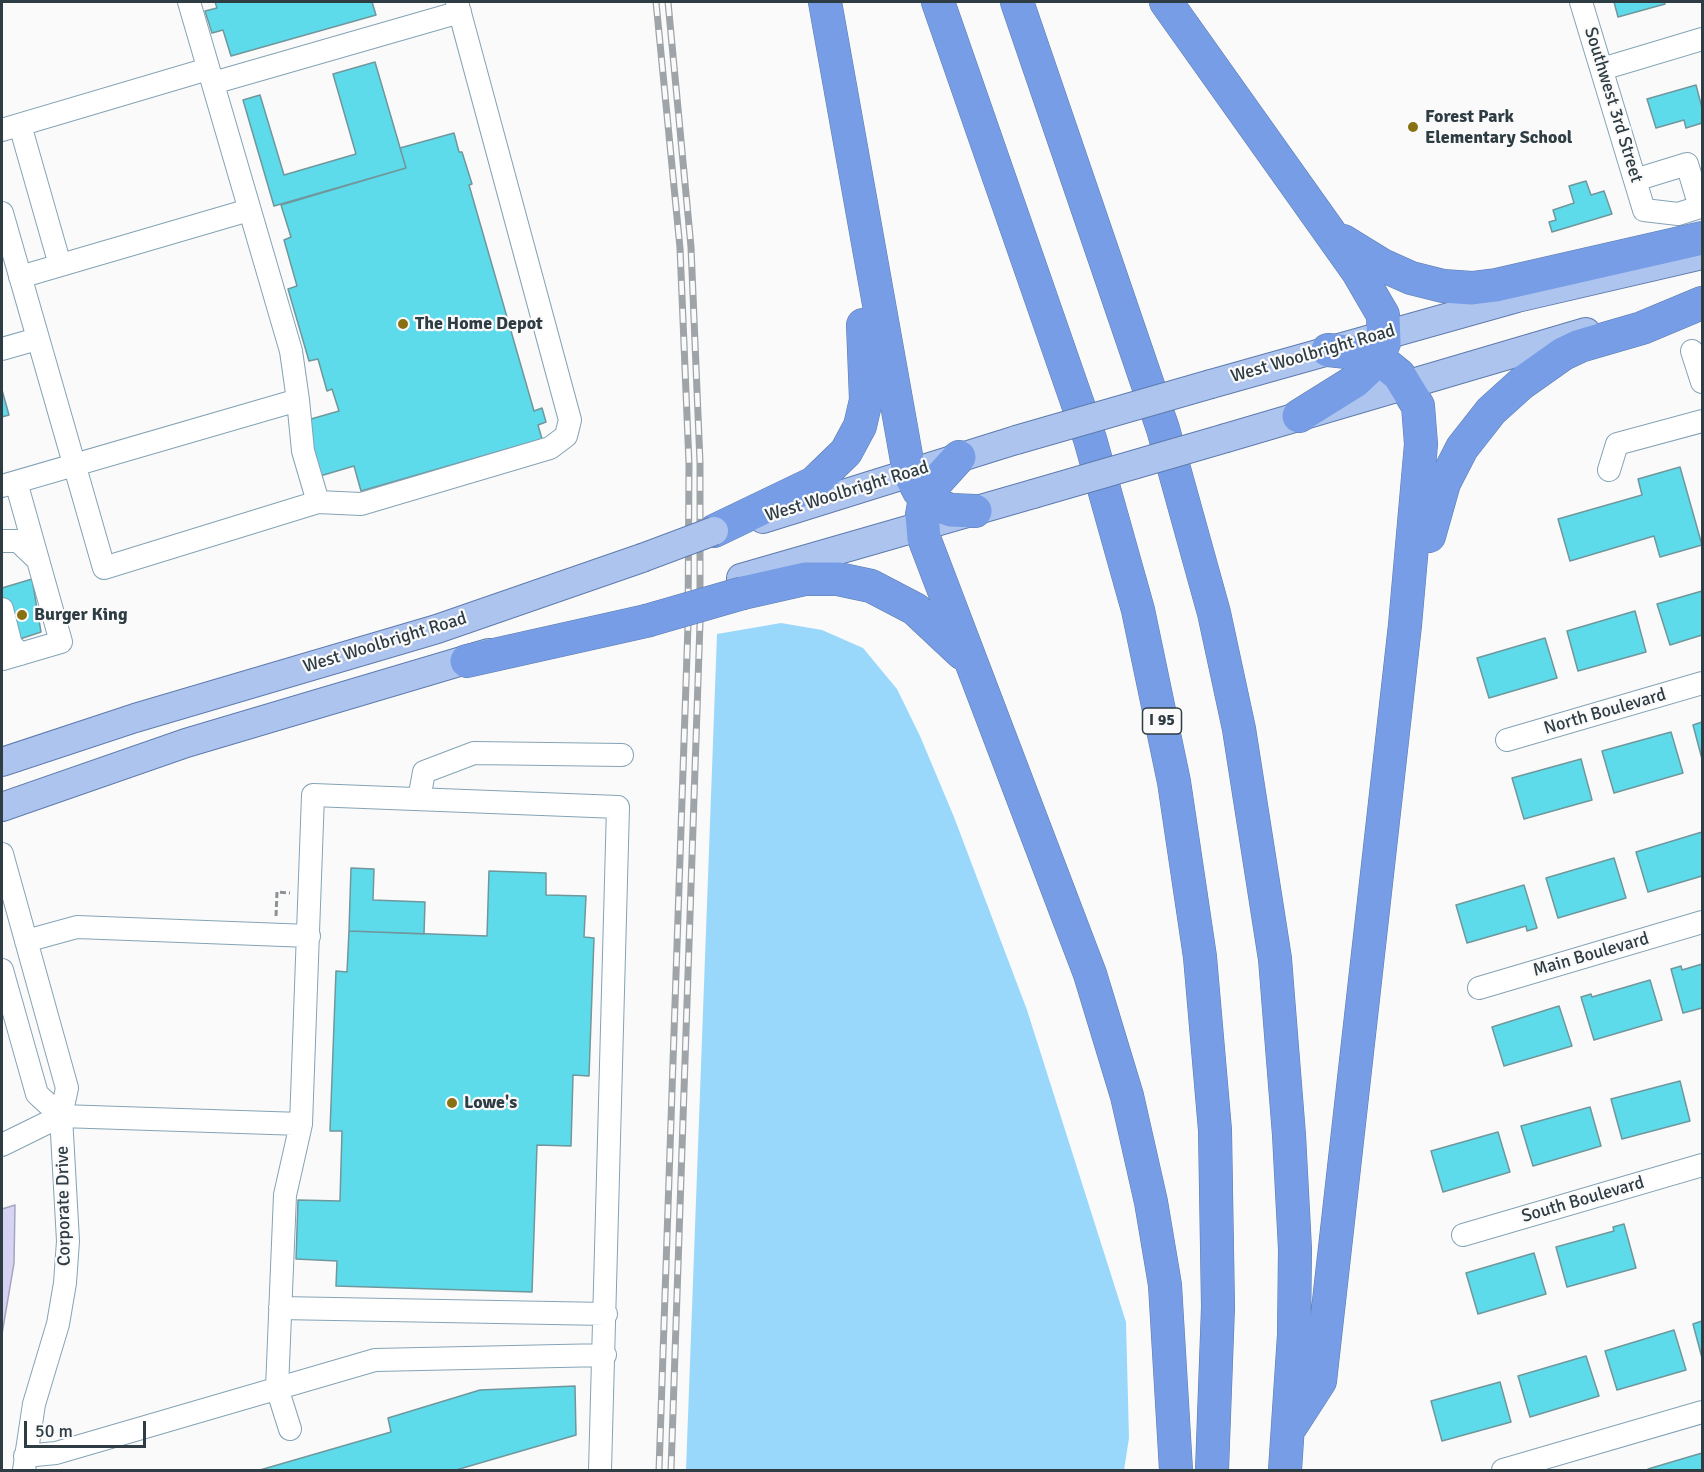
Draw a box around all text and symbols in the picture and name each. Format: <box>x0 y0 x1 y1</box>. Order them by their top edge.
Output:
street label: Southwest 3rd Street <box>1579 25 1647 185</box>
place label: Forest Park Elementary School <box>1425 106 1572 148</box>
marker: Forest Park Elementary School <box>1406 120 1420 134</box>
place label: The Home Depot <box>415 313 543 335</box>
marker: The Home Depot <box>396 317 410 331</box>
street label: West Woolbright Road <box>1228 320 1398 388</box>
street label: West Woolbright Road <box>763 457 931 527</box>
place label: Burger King <box>34 604 128 626</box>
marker: Burger King <box>15 608 29 622</box>
street label: West Woolbright Road <box>301 608 469 678</box>
street label: North Boulevard <box>1541 684 1669 740</box>
road number: I 95 <box>1142 708 1182 734</box>
street label: Main Boulevard <box>1531 928 1651 982</box>
place label: Lowe's <box>464 1092 517 1114</box>
marker: Lowe's <box>445 1096 459 1110</box>
street label: Corporate Drive <box>52 1146 76 1266</box>
street label: South Boulevard <box>1519 1172 1647 1228</box>
scale bar <box>27 1409 148 1447</box>
text: 50 m <box>35 1420 73 1442</box>

